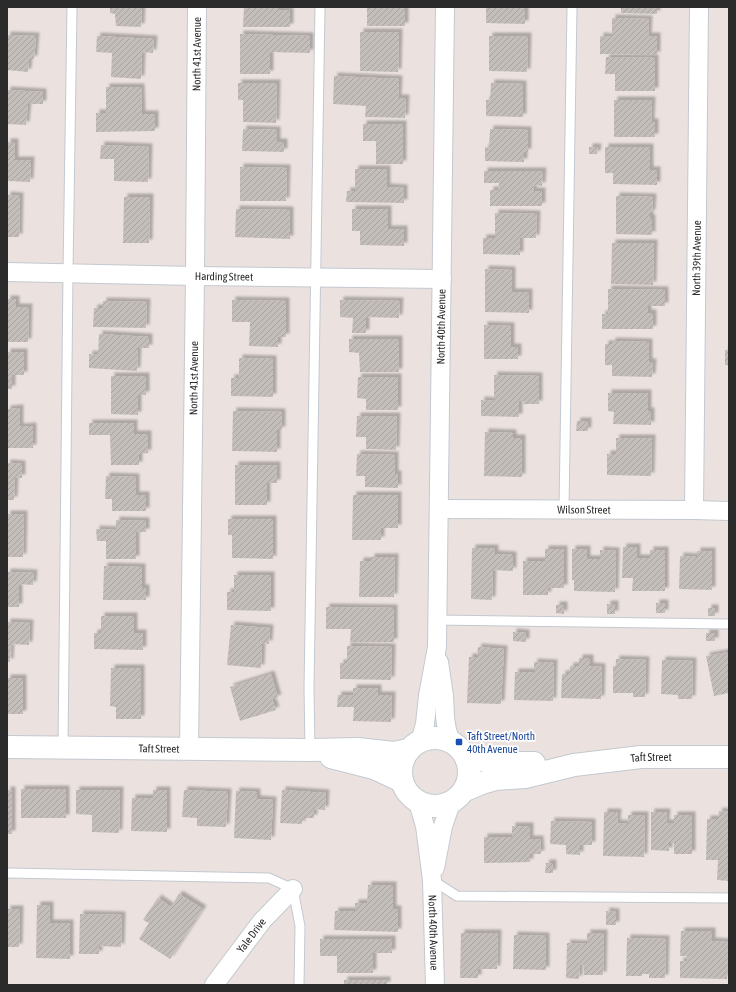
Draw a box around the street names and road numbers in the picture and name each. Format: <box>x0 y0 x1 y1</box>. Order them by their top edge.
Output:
street label: North 41st Avenue <box>190 17 203 91</box>
street label: North 39th Avenue <box>690 220 703 296</box>
street label: Harding Street <box>195 270 253 283</box>
street label: North 40th Avenue <box>435 289 447 365</box>
street label: North 41st Avenue <box>187 341 200 415</box>
street label: Wilson Street <box>557 503 611 516</box>
street label: Taft Street <box>138 742 180 755</box>
street label: Taft Street <box>630 751 672 764</box>
street label: North 40th Avenue <box>426 895 441 971</box>
street label: Yale Drive <box>234 916 268 955</box>

